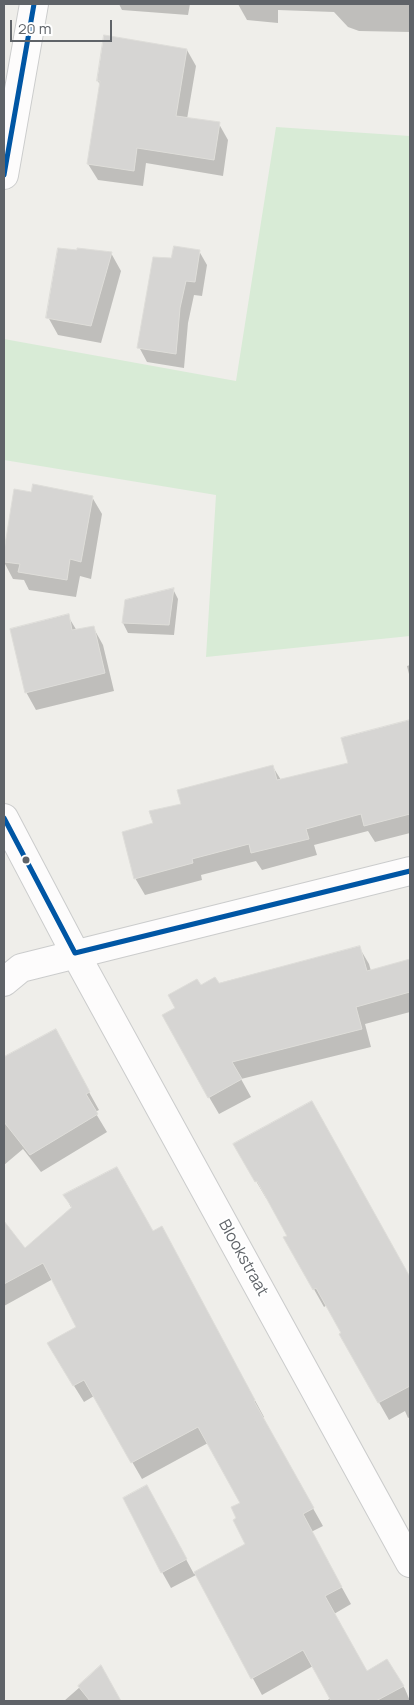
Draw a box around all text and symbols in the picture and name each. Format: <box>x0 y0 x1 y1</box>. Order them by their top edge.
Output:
scale bar <box>12 10 115 42</box>
text: 20 m <box>18 18 51 39</box>
unlabelled marker <box>21 855 31 865</box>
street label: Blookstraat <box>214 1216 272 1300</box>

